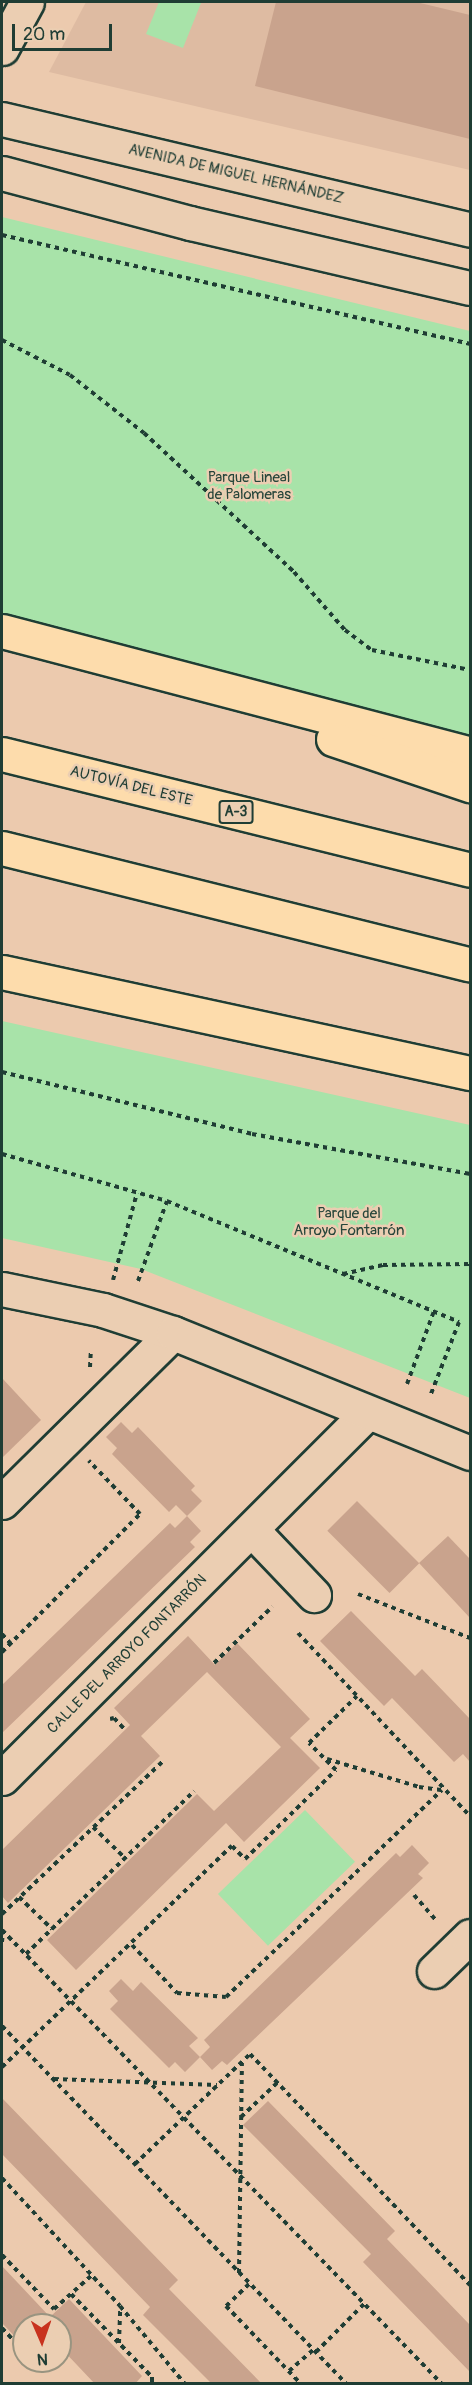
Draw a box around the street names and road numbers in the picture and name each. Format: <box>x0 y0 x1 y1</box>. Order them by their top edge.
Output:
street label: AVENIDA DE MIGUEL HERNÁNDEZ <box>127 140 345 208</box>
street label: AUTOVÍA DEL ESTE <box>68 762 194 810</box>
road number: A-3 <box>218 801 254 823</box>
street label: CALLE DEL ARROYO FONTARRÓN <box>44 1571 210 1737</box>

